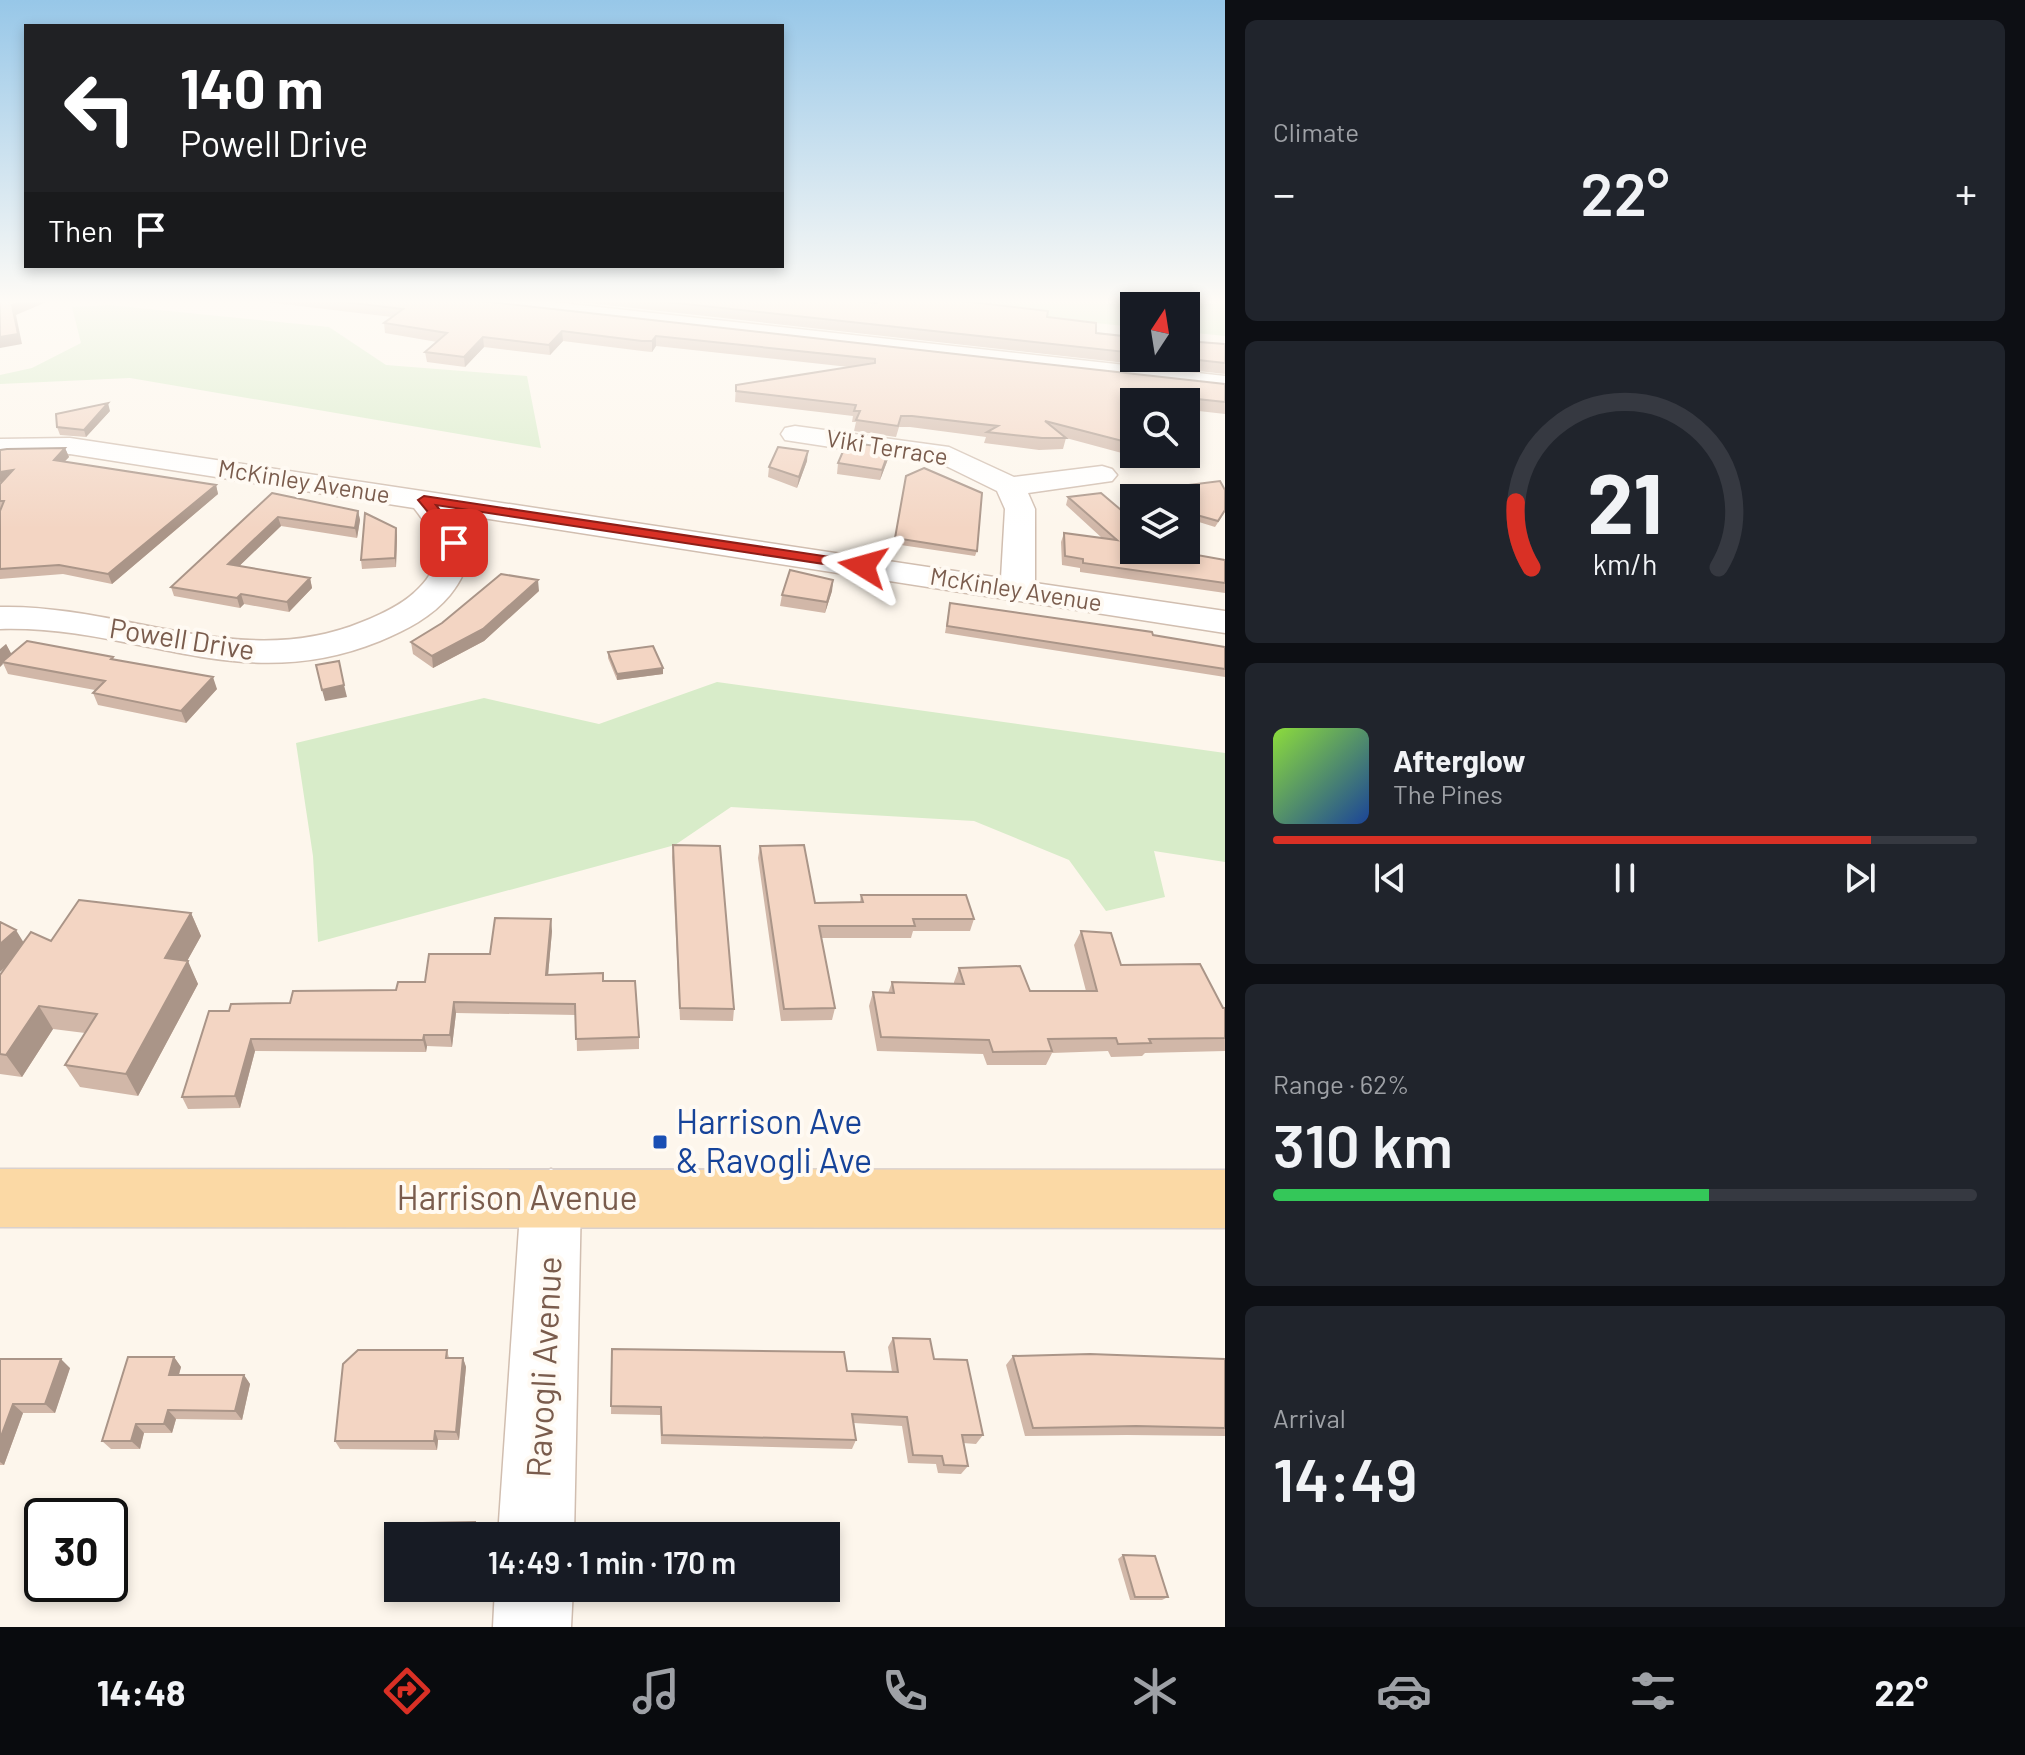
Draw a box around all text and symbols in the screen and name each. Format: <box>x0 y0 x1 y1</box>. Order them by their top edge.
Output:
text: 140 m <box>180 53 324 120</box>
icon: left <box>48 56 152 160</box>
text: Climate <box>1273 116 1359 147</box>
text: Powell Drive <box>180 121 368 164</box>
text: 22° <box>1581 156 1669 228</box>
text: − <box>1273 166 1295 219</box>
text: + <box>1955 166 1977 219</box>
icon: arrive <box>129 208 173 252</box>
text: Then <box>48 212 113 248</box>
north arrow <box>1120 292 1200 372</box>
map controls <box>1120 292 1200 564</box>
button: search <box>1120 388 1200 468</box>
street label: Viki Terrace <box>824 423 950 470</box>
text: 21 <box>1587 451 1663 551</box>
street label: McKinley Avenue <box>216 453 392 508</box>
button: layers <box>1120 484 1200 564</box>
pin <box>420 509 488 577</box>
icon: arrive <box>432 521 476 565</box>
position arrow <box>821 524 905 608</box>
text: km/h <box>1593 546 1657 581</box>
street label: McKinley Avenue <box>928 561 1104 616</box>
street label: Powell Drive <box>107 610 257 666</box>
text: Afterglow <box>1393 742 1526 778</box>
text: The Pines <box>1393 778 1503 809</box>
icon: previous <box>1368 856 1412 900</box>
icon: pause <box>1603 856 1647 900</box>
icon: next <box>1838 856 1882 900</box>
text: Range · 62% <box>1273 1068 1409 1099</box>
place label: Harrison Ave & Ravogli Ave <box>676 1100 872 1180</box>
text: 310 km <box>1273 1108 1453 1180</box>
marker: Harrison Ave & Ravogli Ave <box>651 1133 669 1151</box>
street label: Harrison Avenue <box>396 1176 638 1217</box>
street label: Ravogli Avenue <box>516 1255 569 1479</box>
text: Arrival <box>1273 1402 1346 1433</box>
text: 14:49 <box>1273 1442 1417 1514</box>
speed limit sign: 30 <box>24 1498 128 1602</box>
text: 14:49 · 1 min · 170 m <box>488 1544 736 1580</box>
icon: directions <box>379 1663 435 1719</box>
icon: music <box>628 1663 684 1719</box>
icon: phone <box>877 1663 933 1719</box>
icon: climate <box>1127 1663 1183 1719</box>
icon: car <box>1376 1663 1432 1719</box>
icon: filters <box>1625 1663 1681 1719</box>
text: 14:48 <box>97 1670 186 1713</box>
text: 22° <box>1875 1670 1928 1713</box>

